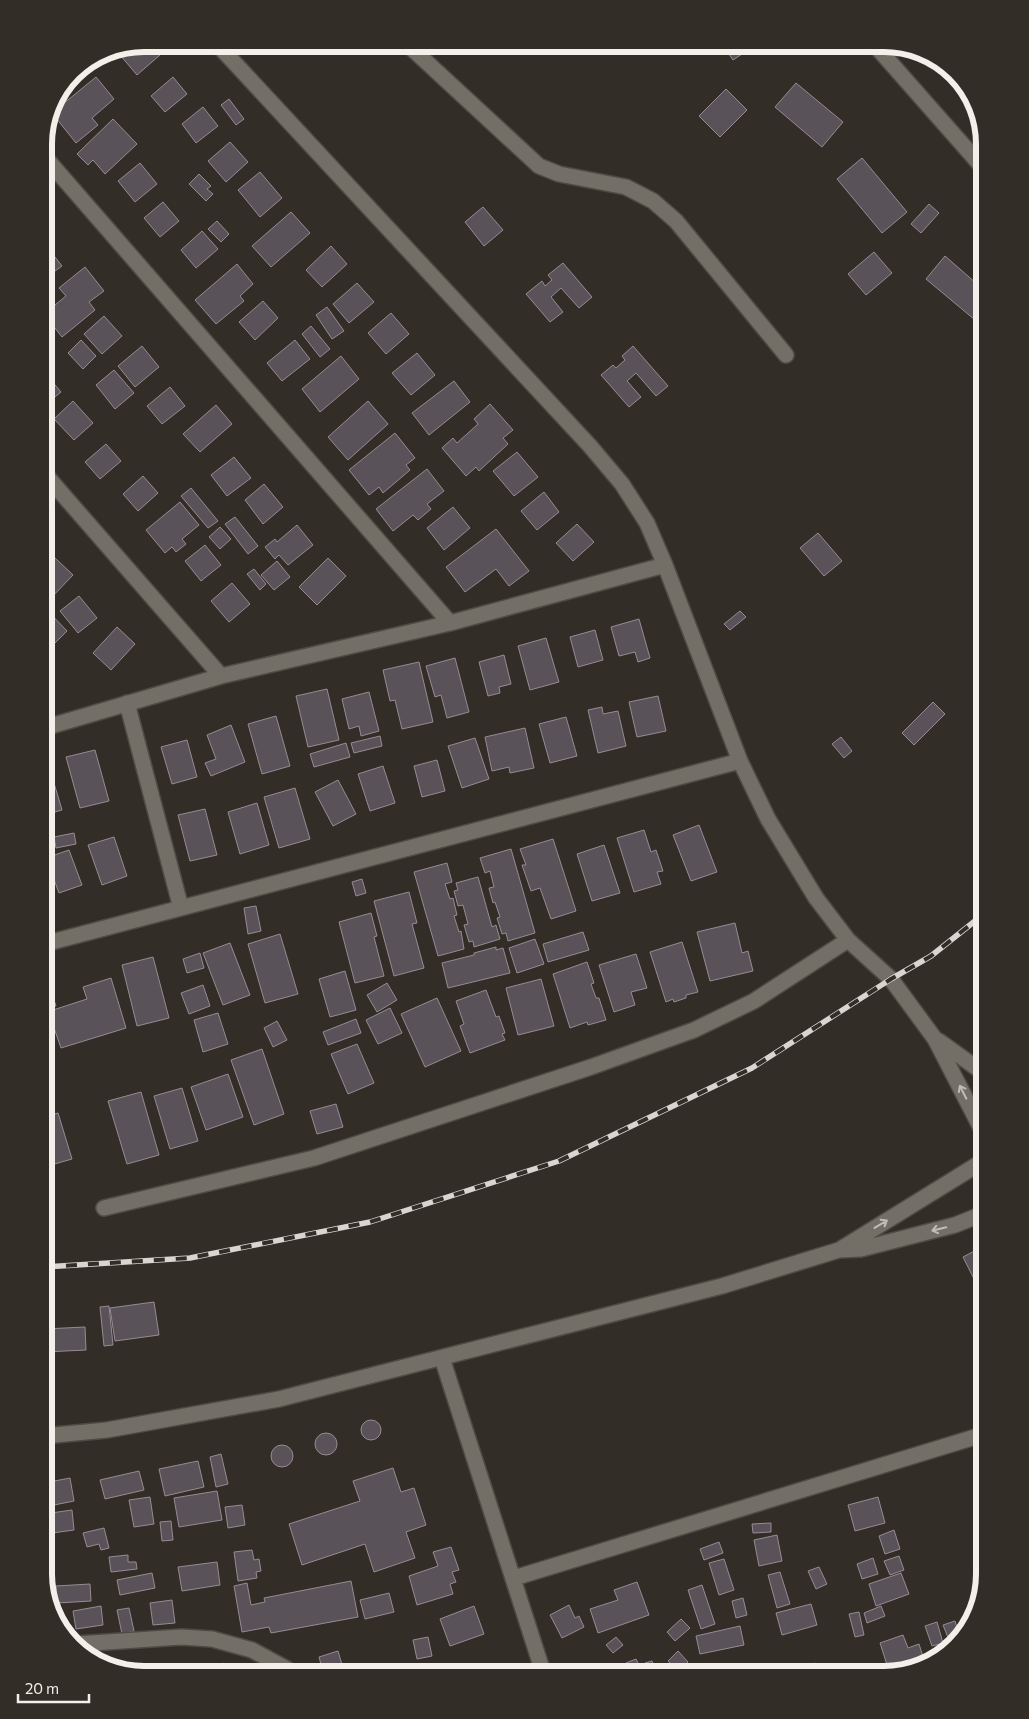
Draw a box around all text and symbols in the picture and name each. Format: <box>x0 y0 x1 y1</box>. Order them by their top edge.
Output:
one-way arrow <box>958 1085 968 1100</box>
one-way arrow <box>873 1218 887 1228</box>
one-way arrow <box>932 1224 948 1234</box>
scale bar <box>18 1672 89 1704</box>
text: 20 m <box>25 1679 59 1697</box>

